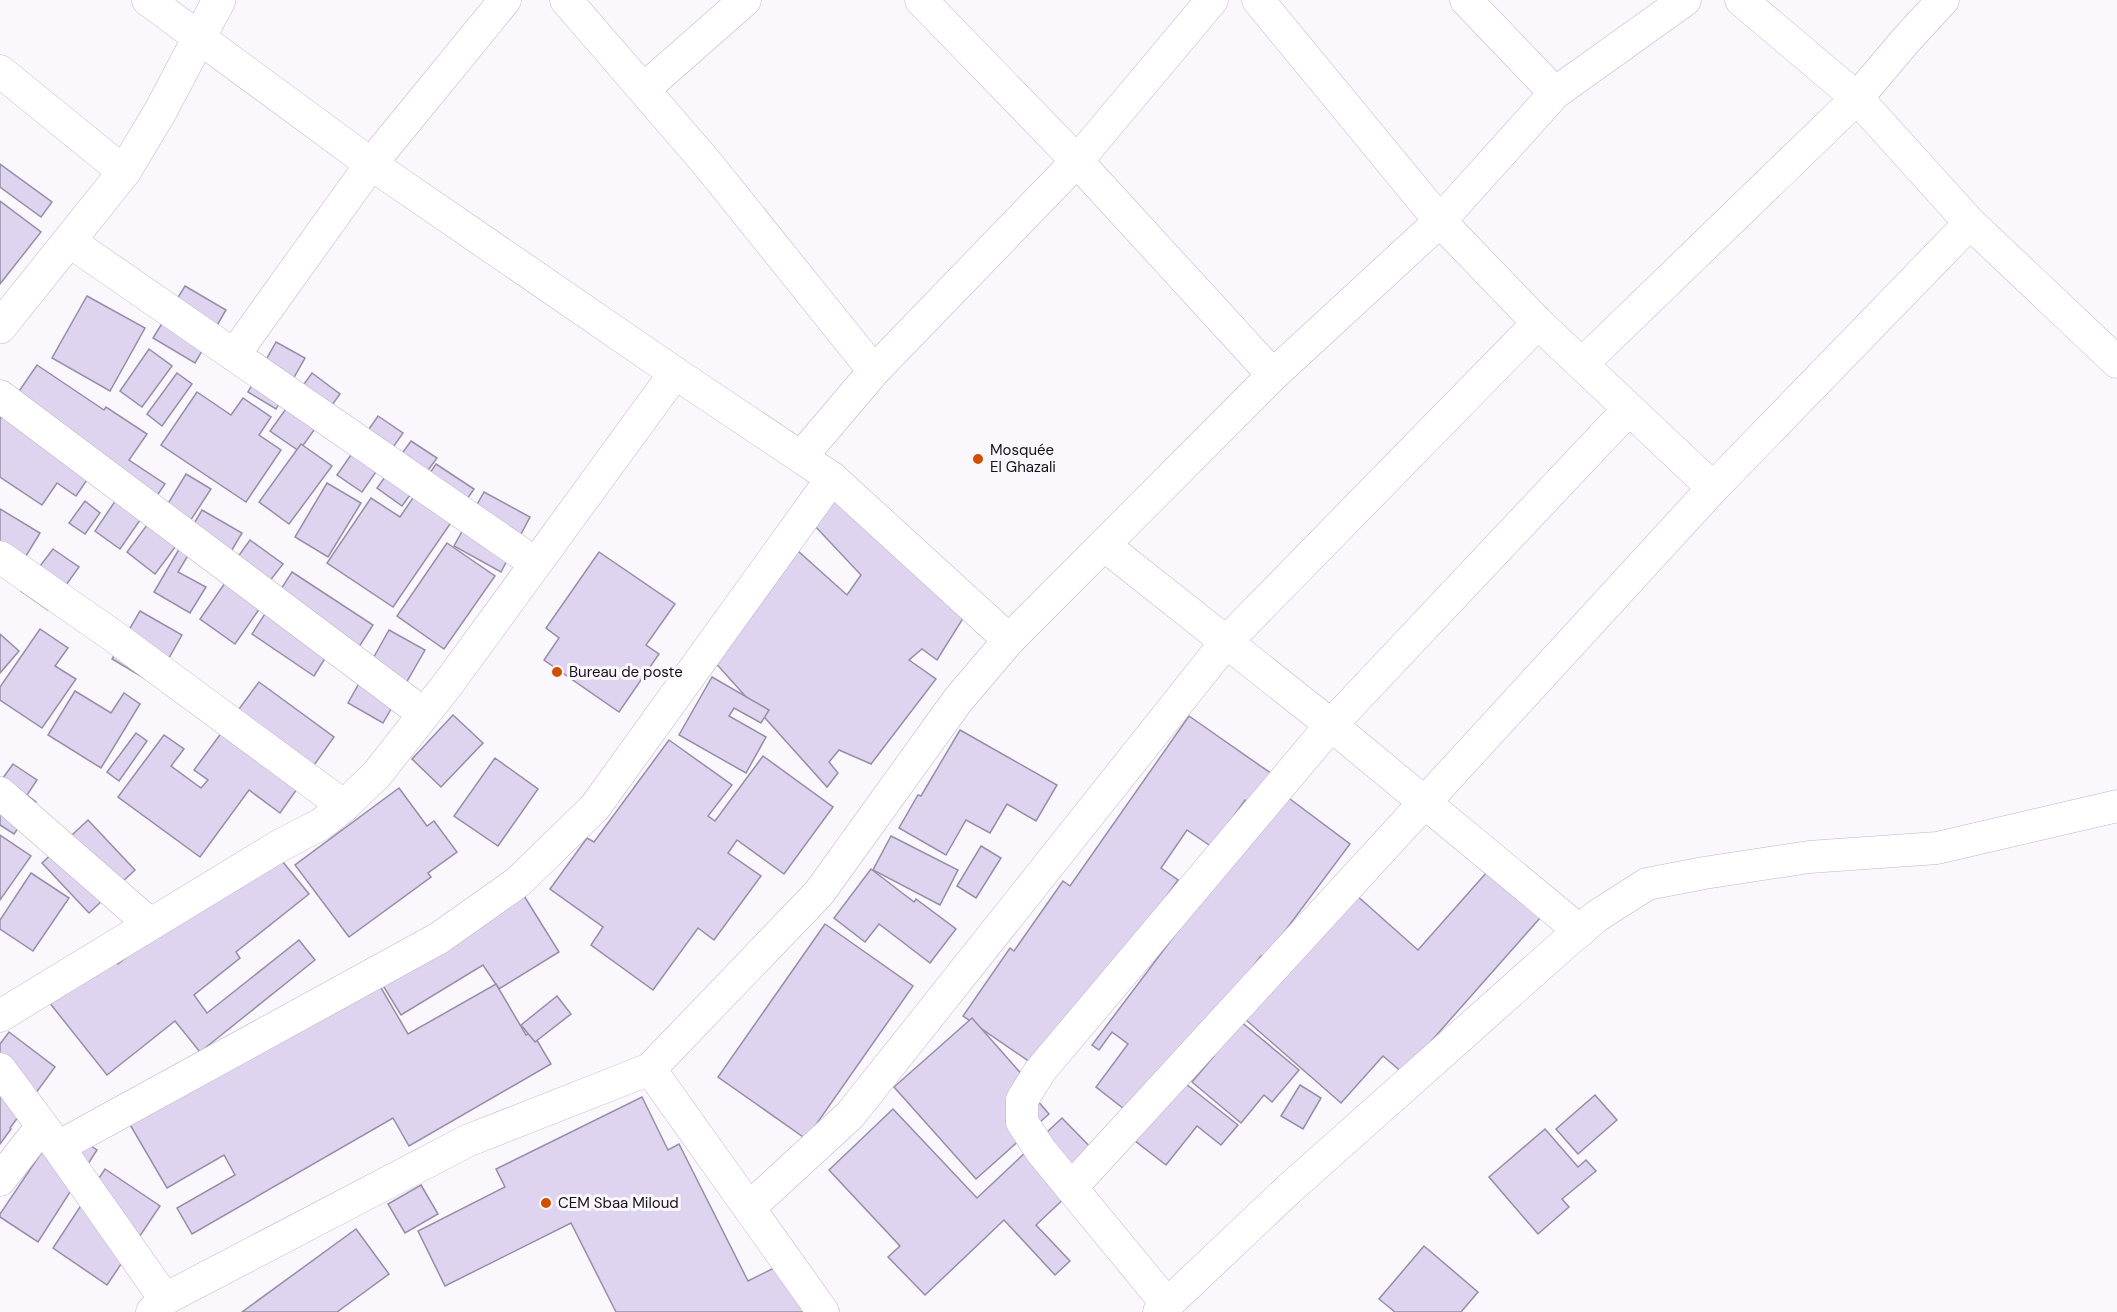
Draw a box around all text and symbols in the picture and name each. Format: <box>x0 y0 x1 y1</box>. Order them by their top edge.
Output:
place label: Mosquée El Ghazali <box>990 440 1056 477</box>
marker: Mosquée El Ghazali <box>971 452 985 466</box>
place label: Bureau de poste <box>569 662 683 682</box>
marker: Bureau de poste <box>550 665 564 679</box>
place label: CEM Sbaa Miloud <box>558 1193 679 1213</box>
marker: CEM Sbaa Miloud <box>539 1196 553 1210</box>

